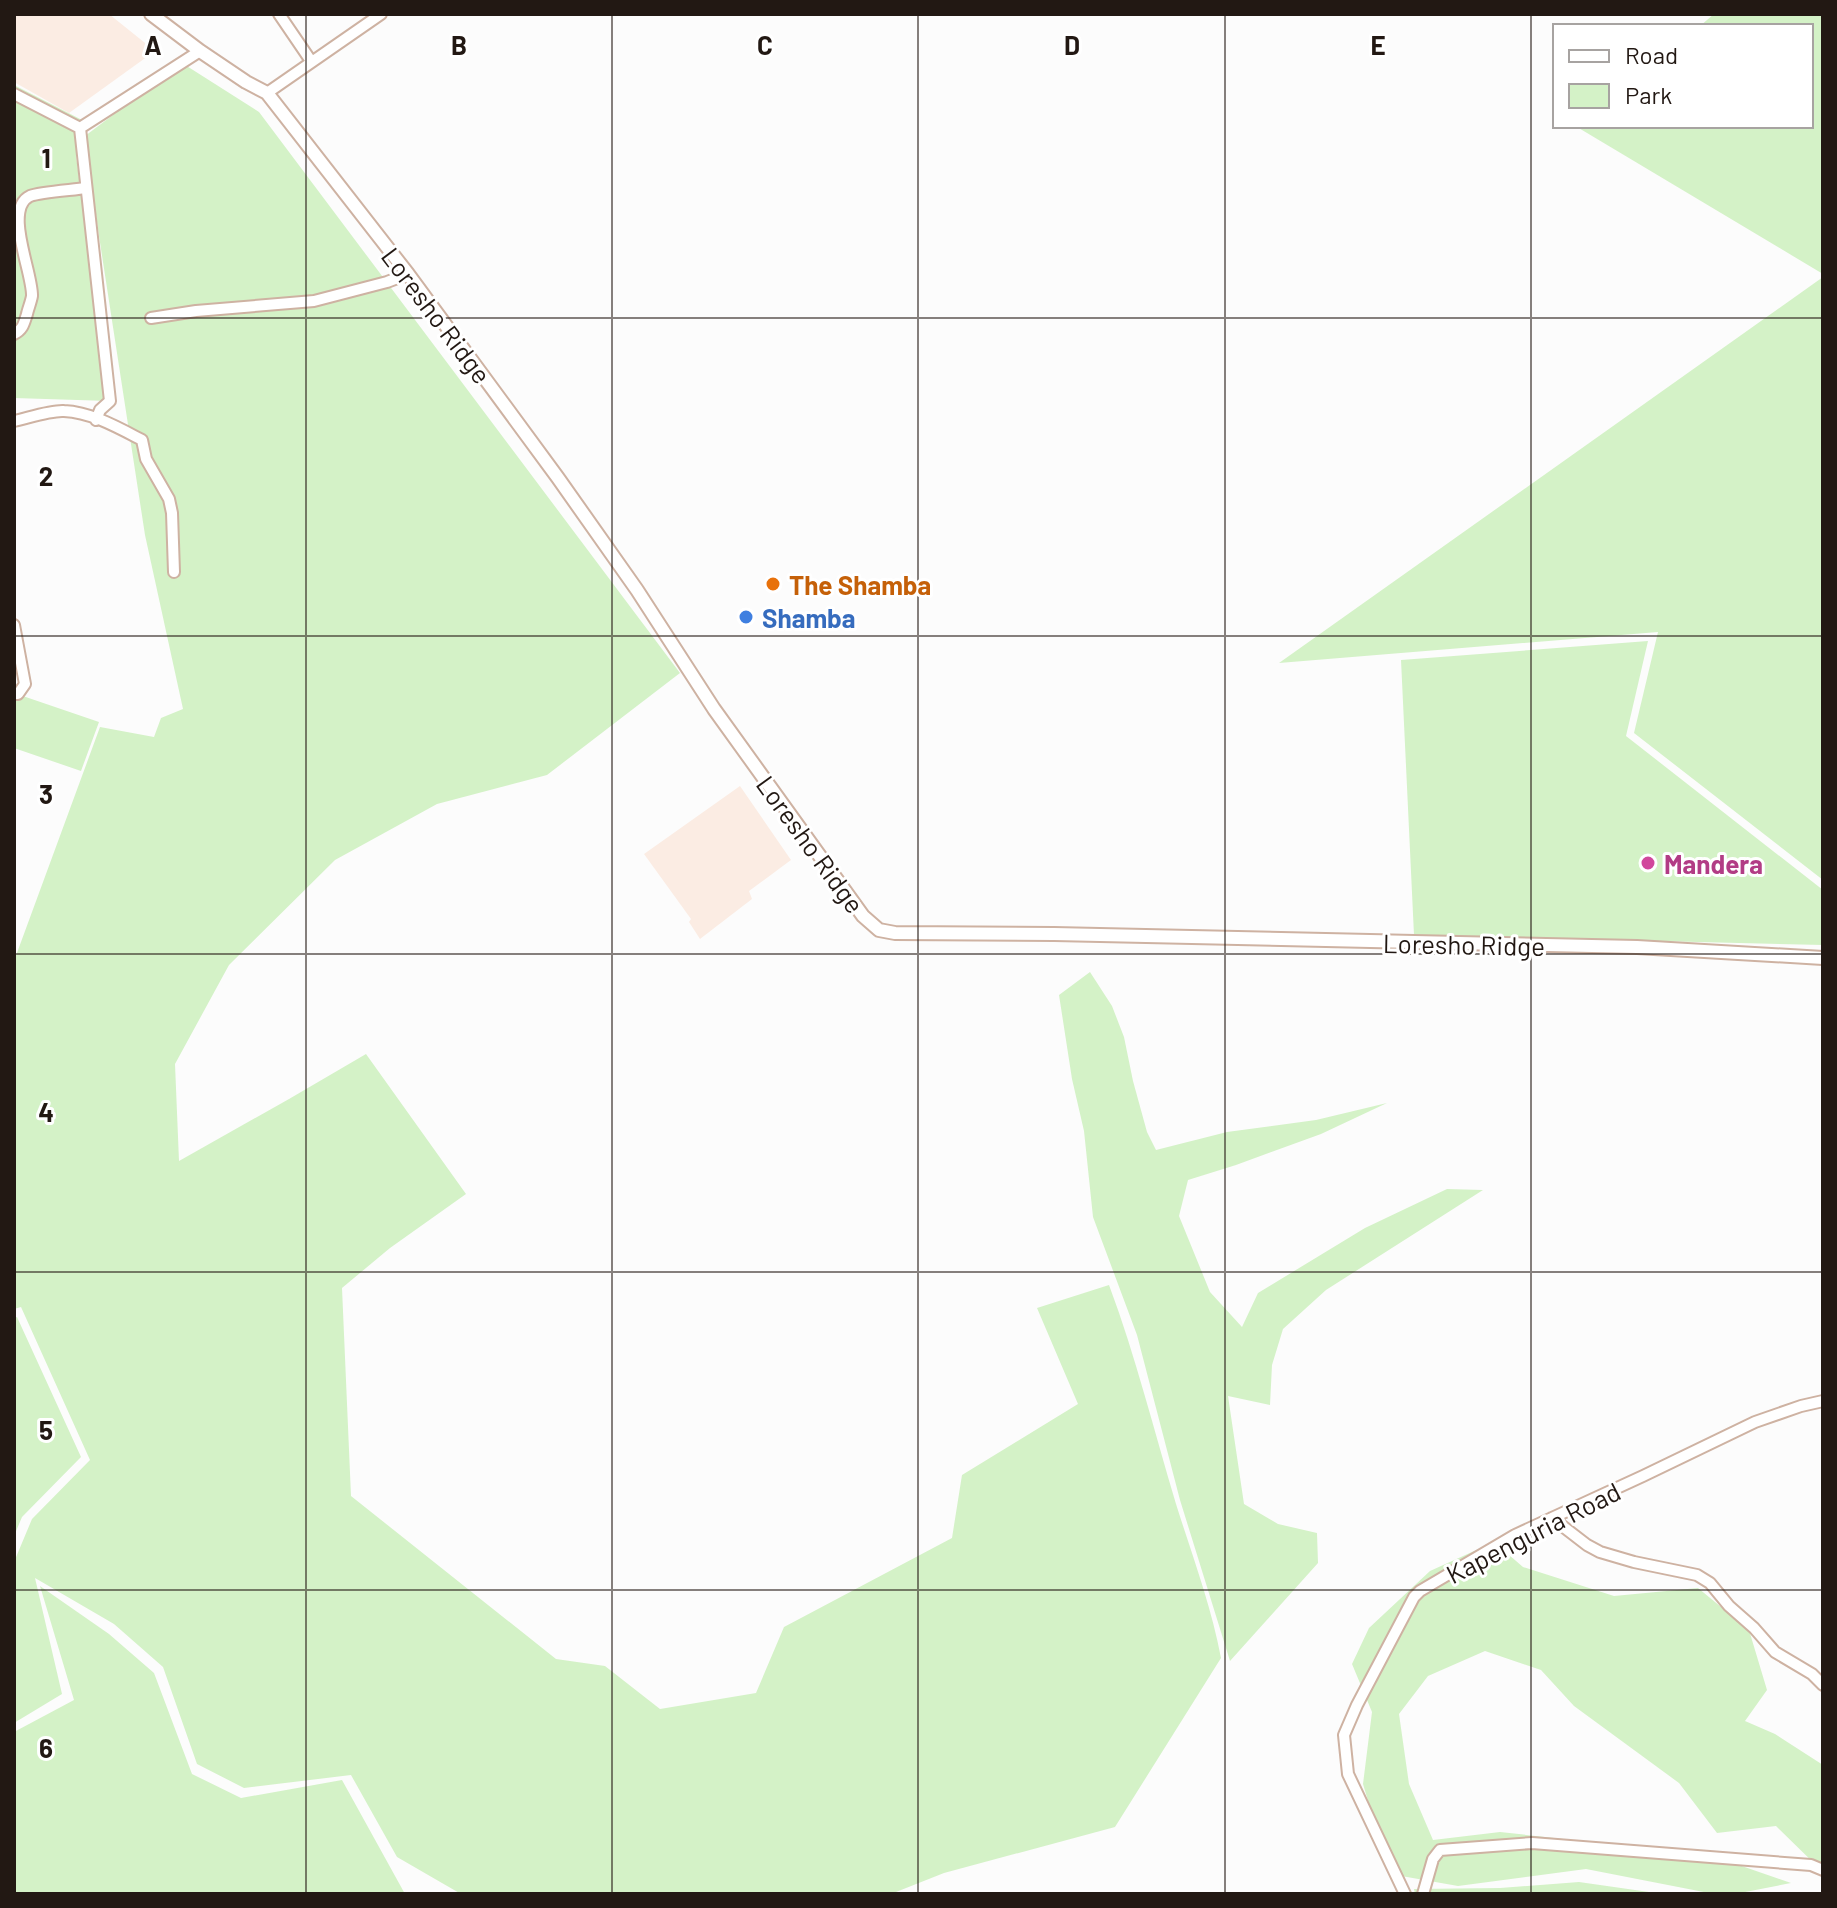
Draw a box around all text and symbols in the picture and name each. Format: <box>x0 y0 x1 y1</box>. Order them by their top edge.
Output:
legend <box>1553 24 1813 128</box>
text: A <box>144 29 162 60</box>
text: B <box>451 29 467 60</box>
text: C <box>757 29 773 60</box>
text: D <box>1064 29 1080 60</box>
text: E <box>1370 29 1386 60</box>
text: Road <box>1625 40 1678 69</box>
text: Park <box>1625 80 1672 109</box>
text: 1 <box>41 142 51 173</box>
street label: Loresho Ridge <box>376 241 498 389</box>
text: 2 <box>39 460 53 491</box>
place label: The Shamba <box>789 569 931 600</box>
marker: The Shamba <box>764 575 782 593</box>
place label: Shamba <box>762 602 856 633</box>
marker: Shamba <box>737 608 755 626</box>
street label: Loresho Ridge <box>751 769 871 919</box>
text: 3 <box>39 778 53 809</box>
place label: Mandera <box>1664 848 1763 879</box>
marker: Mandera <box>1639 854 1657 872</box>
street label: Loresho Ridge <box>1383 927 1545 961</box>
text: 4 <box>38 1096 54 1127</box>
text: 5 <box>39 1414 53 1445</box>
street label: Kapenguria Road <box>1441 1475 1625 1589</box>
text: 6 <box>39 1732 53 1763</box>

